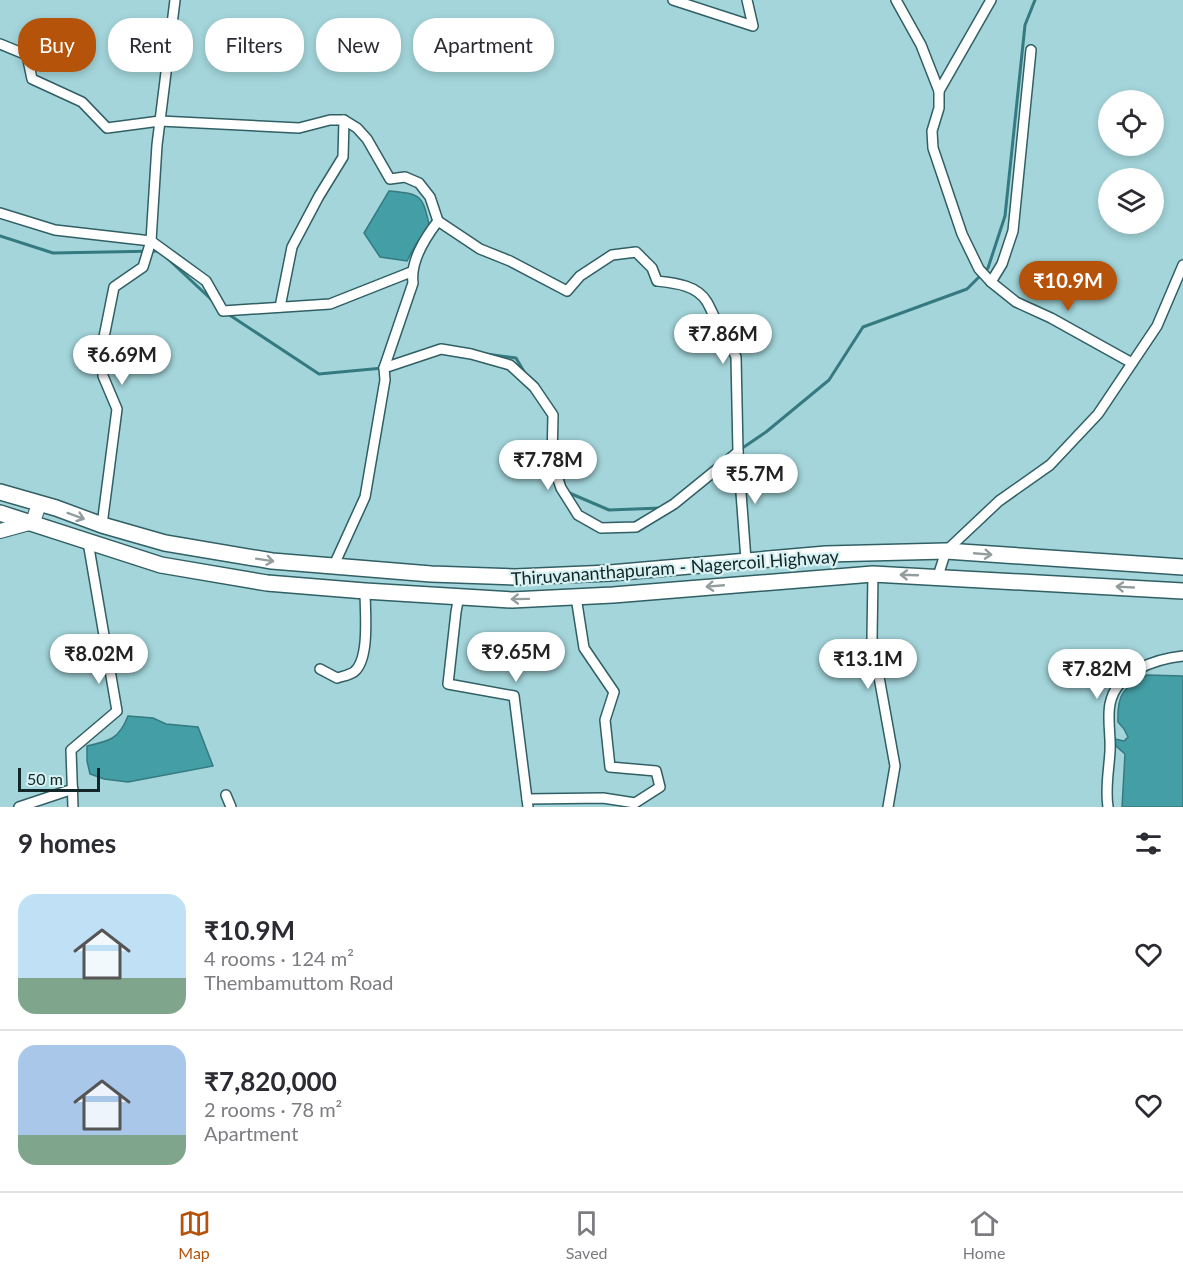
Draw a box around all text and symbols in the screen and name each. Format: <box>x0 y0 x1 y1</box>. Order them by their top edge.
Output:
chip: Buy <box>18 18 96 72</box>
chip: Rent <box>108 18 193 72</box>
chip: Filters <box>205 18 304 72</box>
chip: New <box>316 18 401 72</box>
chip: Apartment <box>413 18 554 72</box>
map controls <box>1098 90 1164 234</box>
button: locate <box>1098 90 1164 156</box>
button: layers <box>1098 168 1164 234</box>
pin: ₹10.9M <box>1019 261 1117 312</box>
text: ₹10.9M <box>1033 268 1103 292</box>
pin: ₹7.86M <box>674 314 772 365</box>
text: ₹7.86M <box>688 321 758 345</box>
pin: ₹6.69M <box>73 335 171 386</box>
text: ₹6.69M <box>87 342 157 366</box>
pin: ₹7.78M <box>499 440 597 491</box>
text: ₹7.78M <box>513 447 583 471</box>
pin: ₹5.7M <box>713 454 797 505</box>
text: ₹5.7M <box>726 461 784 485</box>
one-way arrow <box>66 511 85 522</box>
street label: Thiruvananthapuram - Nagercoil Highway <box>510 545 840 589</box>
one-way arrow <box>973 549 993 560</box>
one-way arrow <box>255 554 275 565</box>
one-way arrow <box>900 569 919 581</box>
one-way arrow <box>705 581 725 592</box>
one-way arrow <box>1115 581 1135 592</box>
one-way arrow <box>511 593 531 605</box>
pin: ₹9.65M <box>467 632 565 683</box>
pin: ₹8.02M <box>50 634 148 685</box>
text: ₹9.65M <box>481 639 551 663</box>
pin: ₹13.1M <box>819 639 917 690</box>
text: ₹8.02M <box>64 641 134 665</box>
text: ₹13.1M <box>833 646 903 670</box>
pin: ₹7.82M <box>1048 649 1146 700</box>
text: ₹7.82M <box>1062 656 1132 680</box>
scale bar <box>18 765 100 792</box>
text: 50 m <box>27 769 63 788</box>
text: 9 homes <box>18 827 116 859</box>
icon: filters <box>1132 827 1165 860</box>
text: ₹10.9M <box>204 914 295 946</box>
icon: home <box>66 918 138 990</box>
icon: heart <box>1132 938 1165 971</box>
text: 4 rooms · 124 m² <box>204 946 354 970</box>
text: Thembamuttom Road <box>204 970 393 994</box>
text: ₹7,820,000 <box>204 1065 337 1097</box>
icon: home <box>66 1069 138 1141</box>
icon: heart <box>1132 1089 1165 1122</box>
text: 2 rooms · 78 m² <box>204 1097 342 1121</box>
text: Apartment <box>204 1121 298 1145</box>
tab: Map <box>178 1207 211 1262</box>
tab: Saved <box>566 1207 608 1262</box>
tab: Home <box>963 1207 1005 1262</box>

